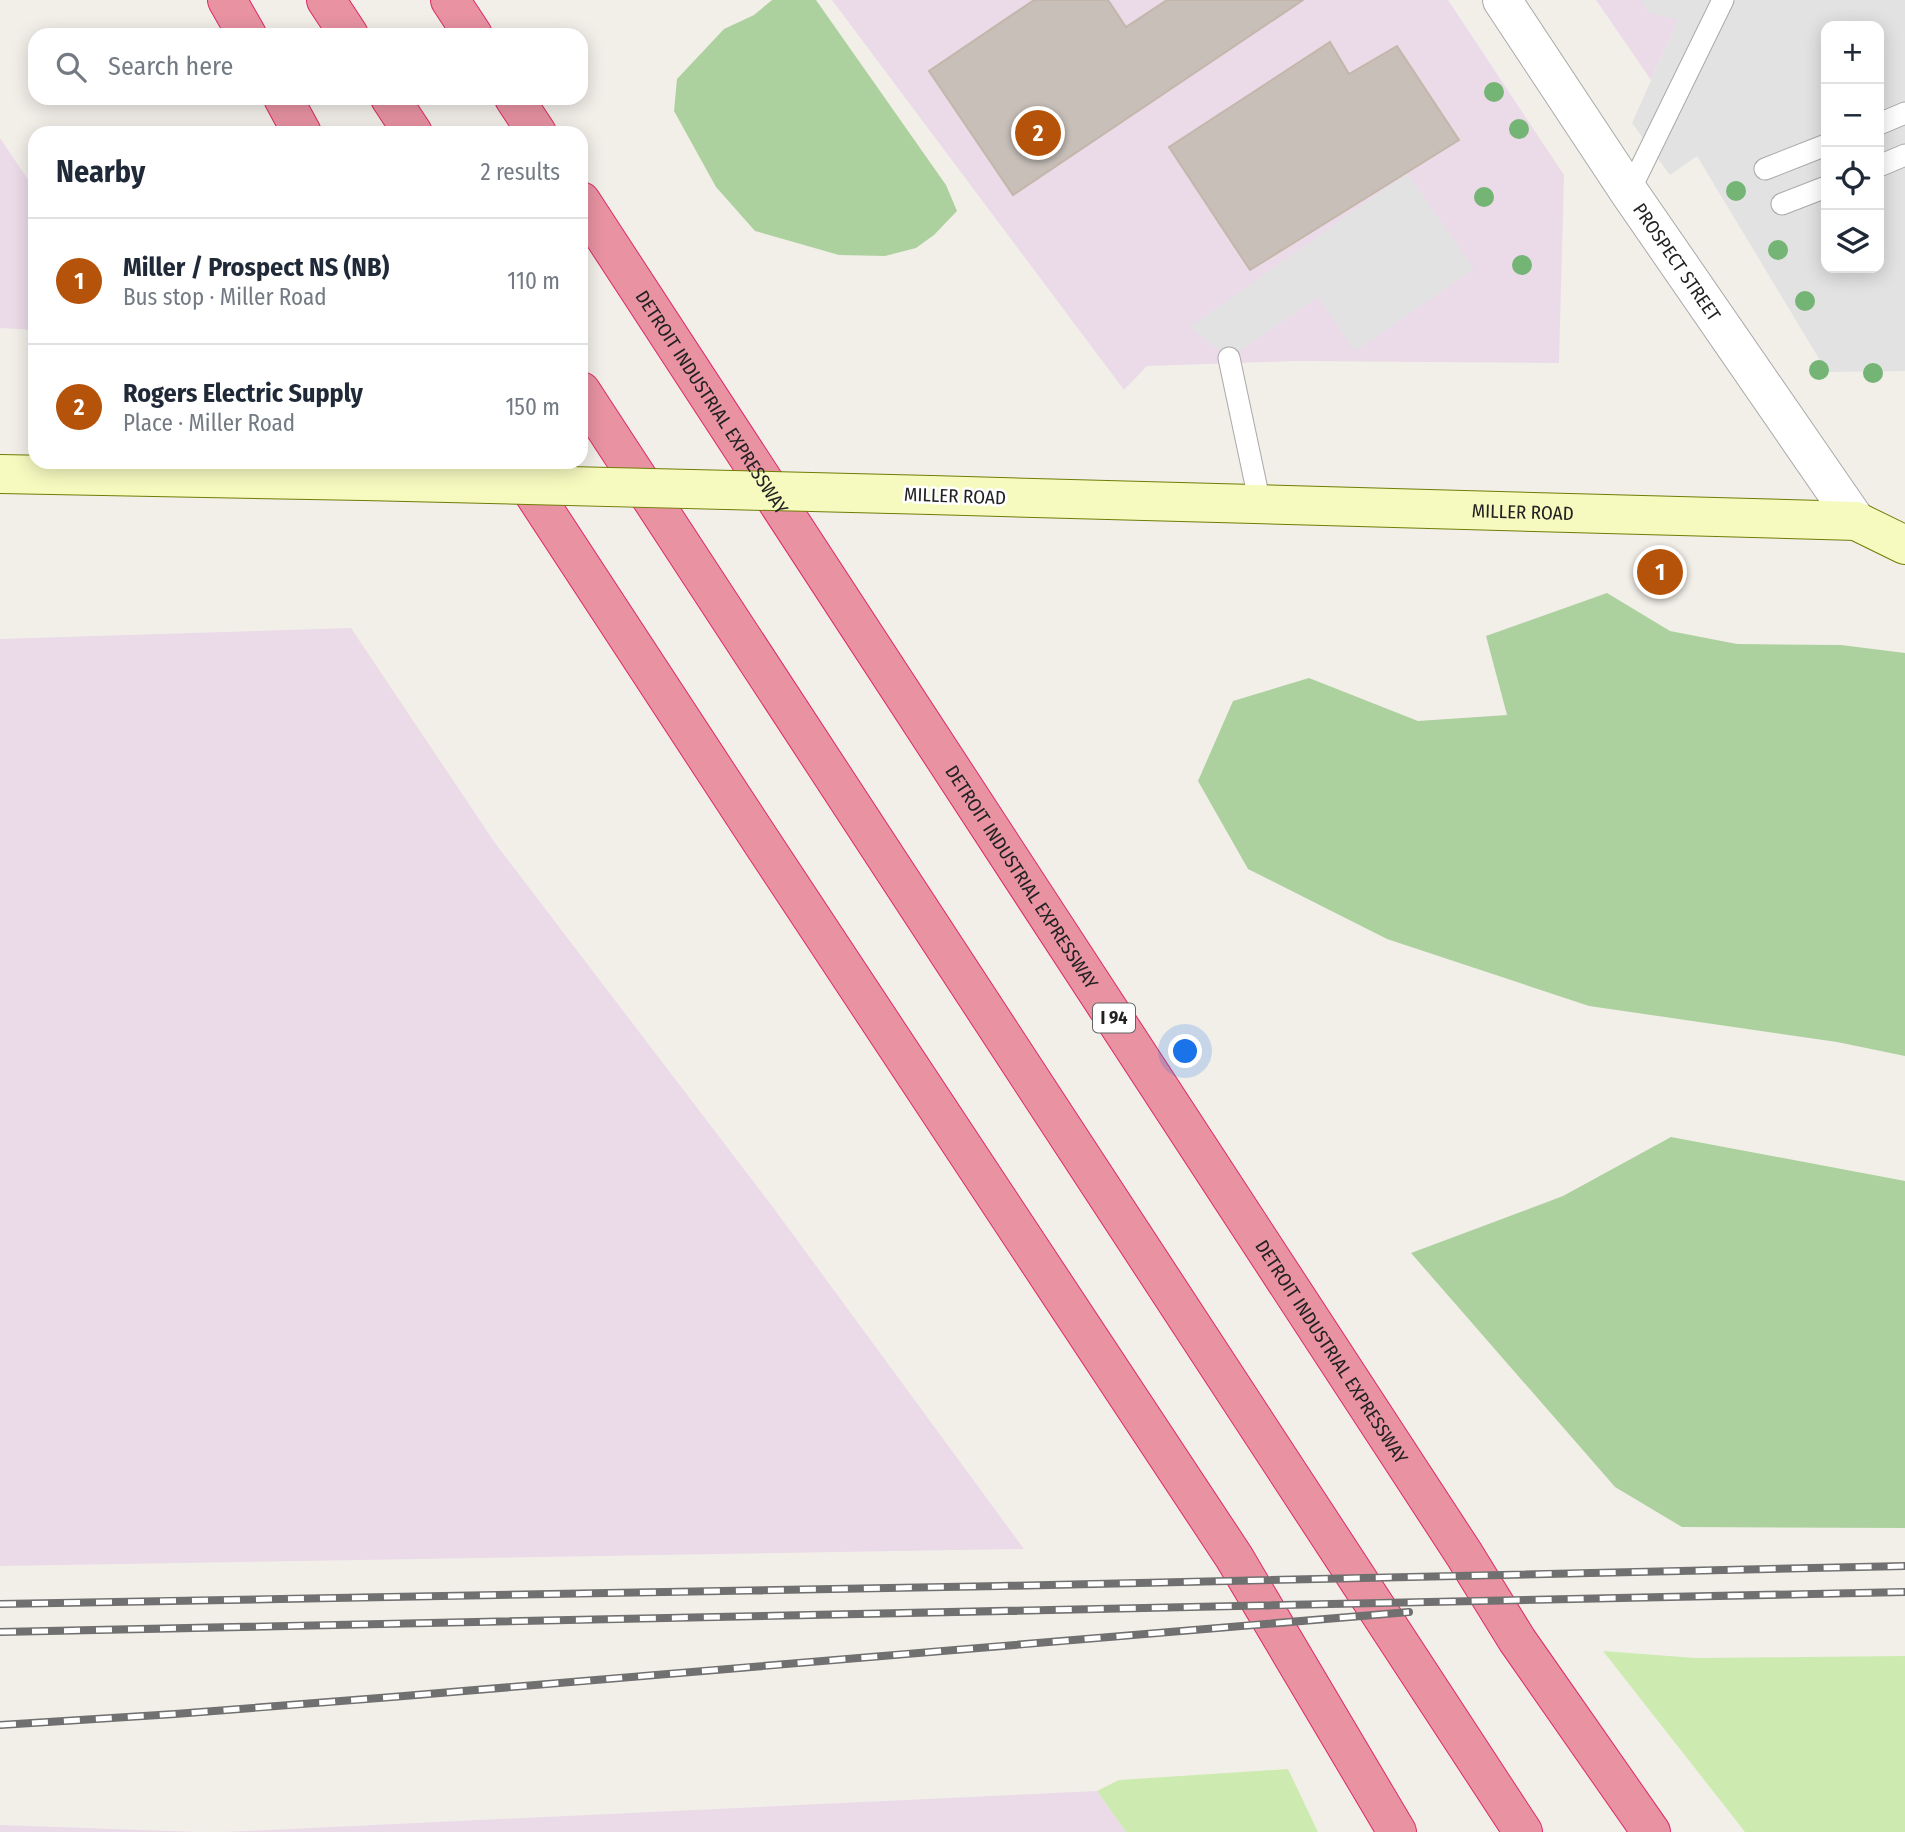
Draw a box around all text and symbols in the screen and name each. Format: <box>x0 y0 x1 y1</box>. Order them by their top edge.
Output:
map controls <box>1821 21 1884 273</box>
button: + <box>1821 21 1884 84</box>
search box <box>28 28 588 105</box>
icon: search <box>52 48 90 86</box>
text: Search here <box>108 51 233 82</box>
button: − <box>1821 84 1884 147</box>
pin: 2 <box>1015 107 1061 159</box>
button: locate <box>1821 147 1884 210</box>
text: Nearby <box>56 154 145 190</box>
text: 2 results <box>480 158 560 186</box>
street label: PROSPECT STREET <box>1629 199 1726 325</box>
button: layers <box>1821 210 1884 273</box>
text: Miller / Prospect NS (NB) <box>123 252 389 283</box>
text: 1 <box>74 267 84 295</box>
text: 110 m <box>507 267 560 295</box>
text: Bus stop · Miller Road <box>123 283 327 311</box>
street label: DETROIT INDUSTRIAL EXPRESSWAY <box>631 286 794 519</box>
text: Rogers Electric Supply <box>123 378 363 409</box>
text: 2 <box>74 393 84 421</box>
text: 150 m <box>505 393 560 421</box>
text: Place · Miller Road <box>123 409 295 437</box>
street label: MILLER ROAD <box>904 483 1006 509</box>
street label: MILLER ROAD <box>1471 499 1574 525</box>
pin: 1 <box>1637 546 1683 598</box>
street label: DETROIT INDUSTRIAL EXPRESSWAY <box>941 761 1104 993</box>
road number: I 94 <box>1093 1003 1135 1032</box>
your location <box>1168 1034 1202 1068</box>
street label: DETROIT INDUSTRIAL EXPRESSWAY <box>1251 1236 1414 1468</box>

